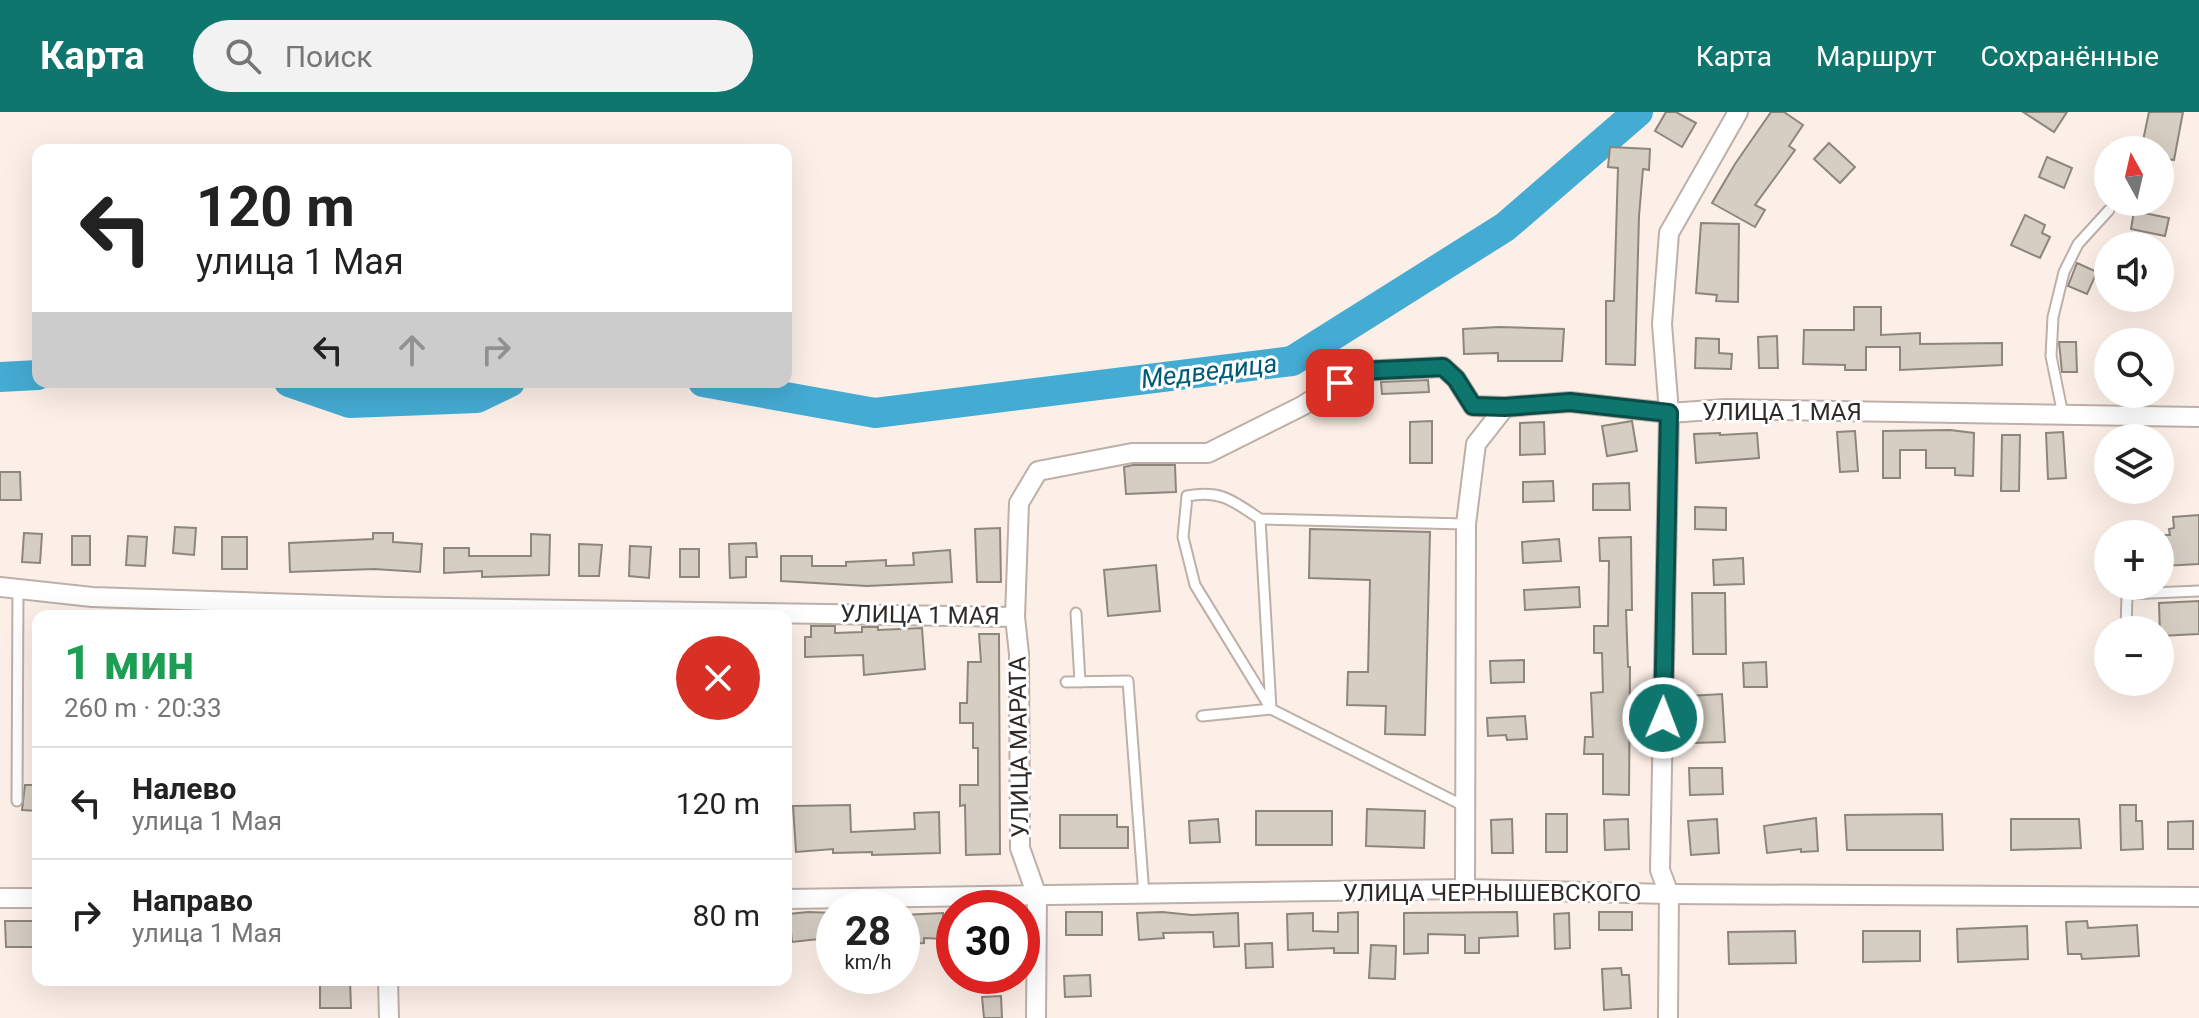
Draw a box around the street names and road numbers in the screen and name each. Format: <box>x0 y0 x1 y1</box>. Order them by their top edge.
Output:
street label: УЛИЦА 1 МАЯ <box>1702 398 1862 426</box>
street label: УЛИЦА 1 МАЯ <box>840 600 1000 630</box>
street label: УЛИЦА МАРАТА <box>1003 656 1035 838</box>
street label: УЛИЦА ЧЕРНЫШЕВСКОГО <box>1343 879 1641 907</box>

